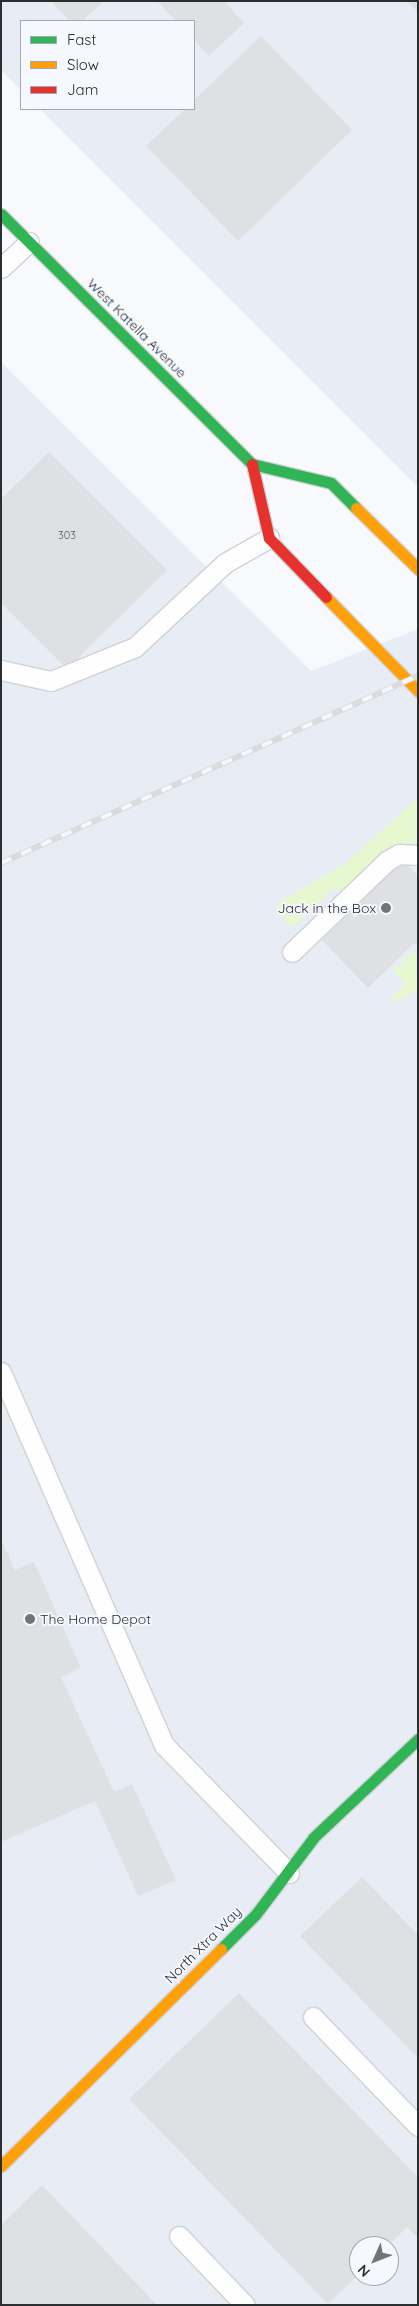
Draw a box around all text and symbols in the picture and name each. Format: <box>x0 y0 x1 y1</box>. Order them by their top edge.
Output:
legend <box>20 20 195 110</box>
text: Fast <box>67 30 96 49</box>
text: Slow <box>67 55 99 74</box>
text: Jam <box>67 80 98 99</box>
street label: West Katella Avenue <box>84 275 190 381</box>
house number: 303 <box>58 528 76 542</box>
place label: Jack in the Box <box>277 900 376 916</box>
marker: Jack in the Box <box>380 902 392 914</box>
place label: The Home Depot <box>40 1611 151 1627</box>
marker: The Home Depot <box>24 1613 36 1625</box>
street label: North Xtra Way <box>161 1903 245 1987</box>
north arrow <box>349 2236 399 2286</box>
text: N <box>354 2261 374 2281</box>

